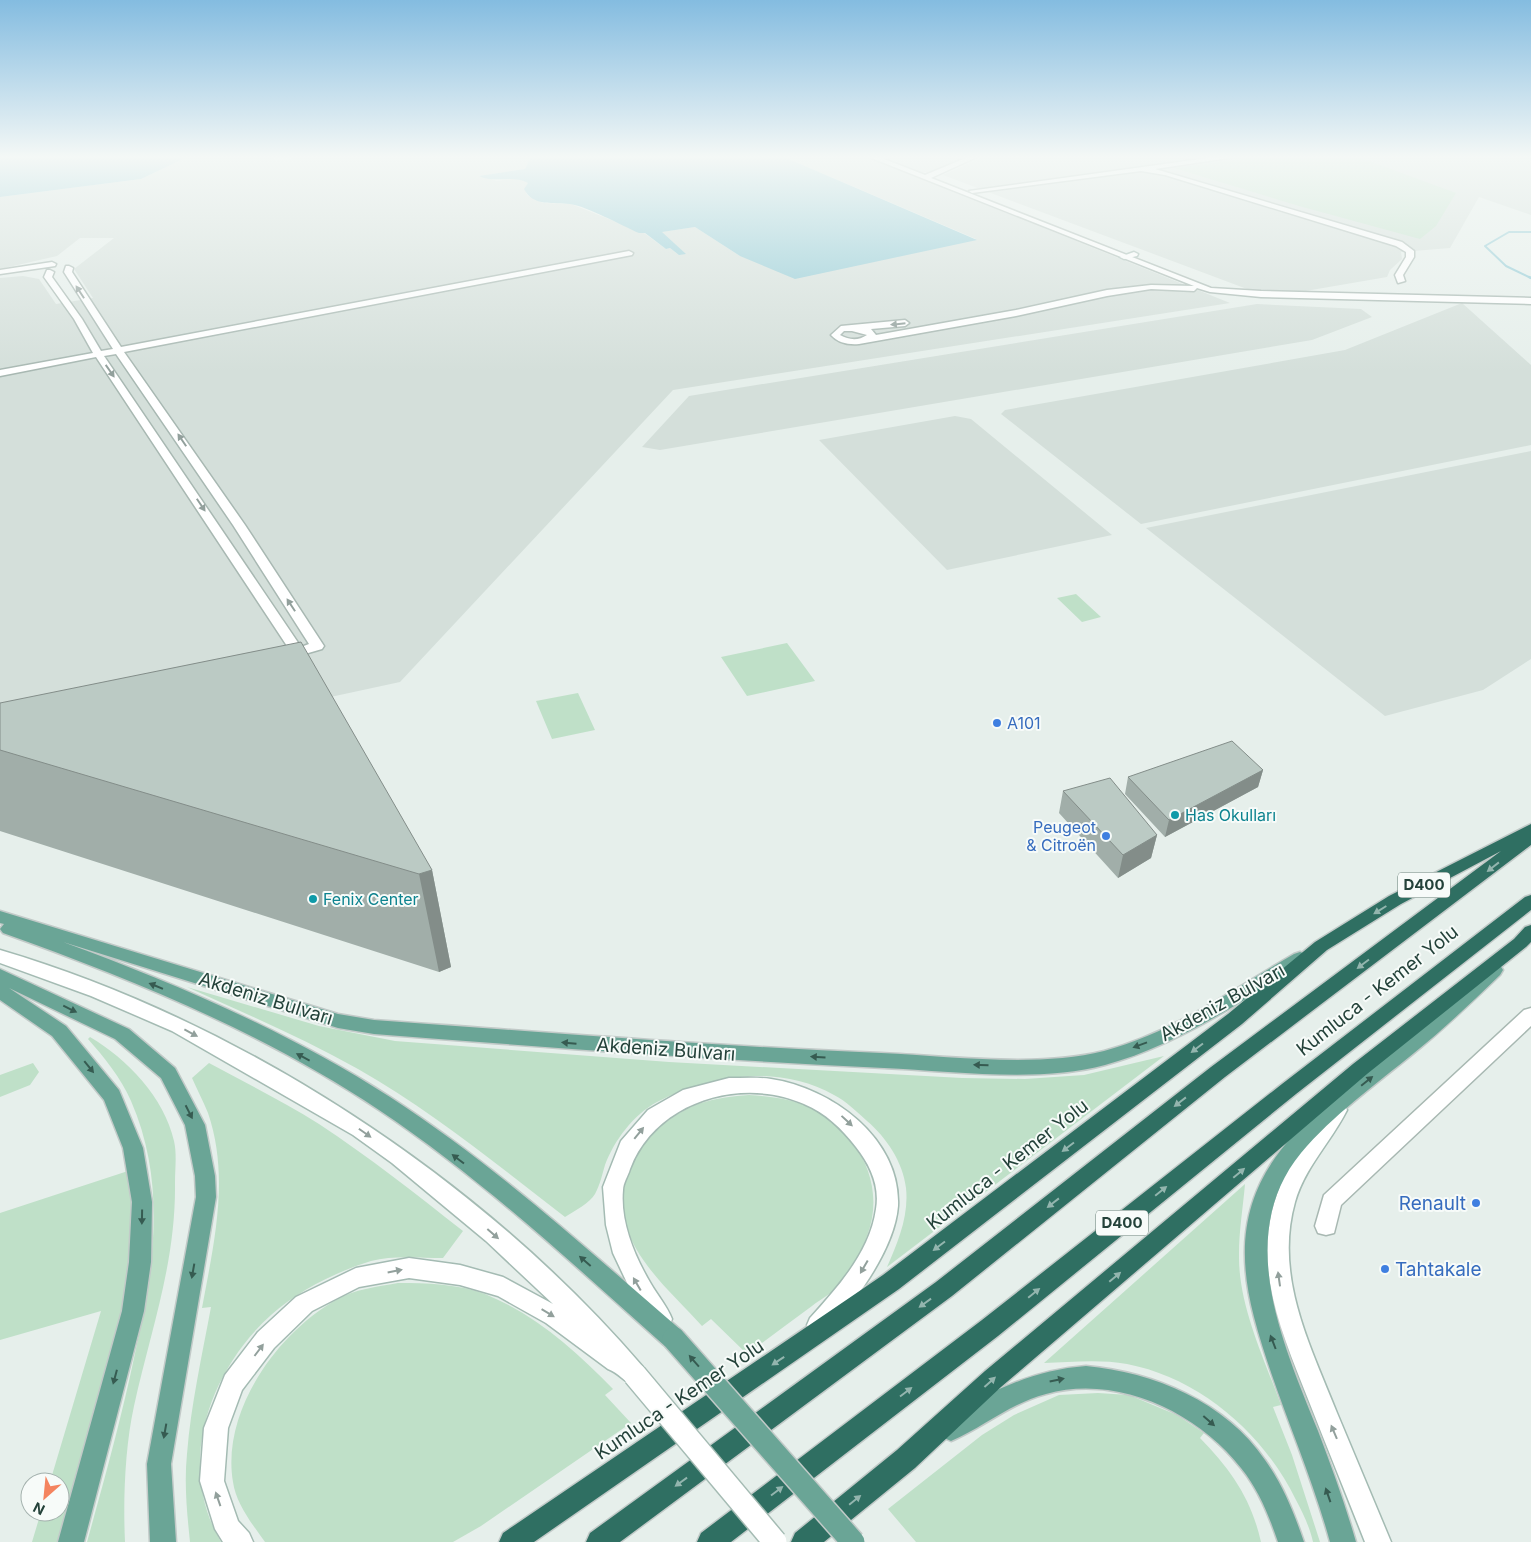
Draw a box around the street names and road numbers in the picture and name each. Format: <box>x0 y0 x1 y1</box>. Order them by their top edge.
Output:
road number: D400 <box>1398 872 1450 898</box>
street label: Kumluca - Kemer Yolu <box>1292 920 1463 1061</box>
street label: Akdeniz Bulvarı <box>1156 959 1289 1046</box>
street label: Akdeniz Bulvarı <box>196 967 336 1030</box>
street label: Akdeniz Bulvarı <box>596 1033 736 1066</box>
street label: Kumluca - Kemer Yolu <box>922 1094 1093 1235</box>
road number: D400 <box>1096 1210 1148 1236</box>
street label: Kumluca - Kemer Yolu <box>590 1334 768 1465</box>

